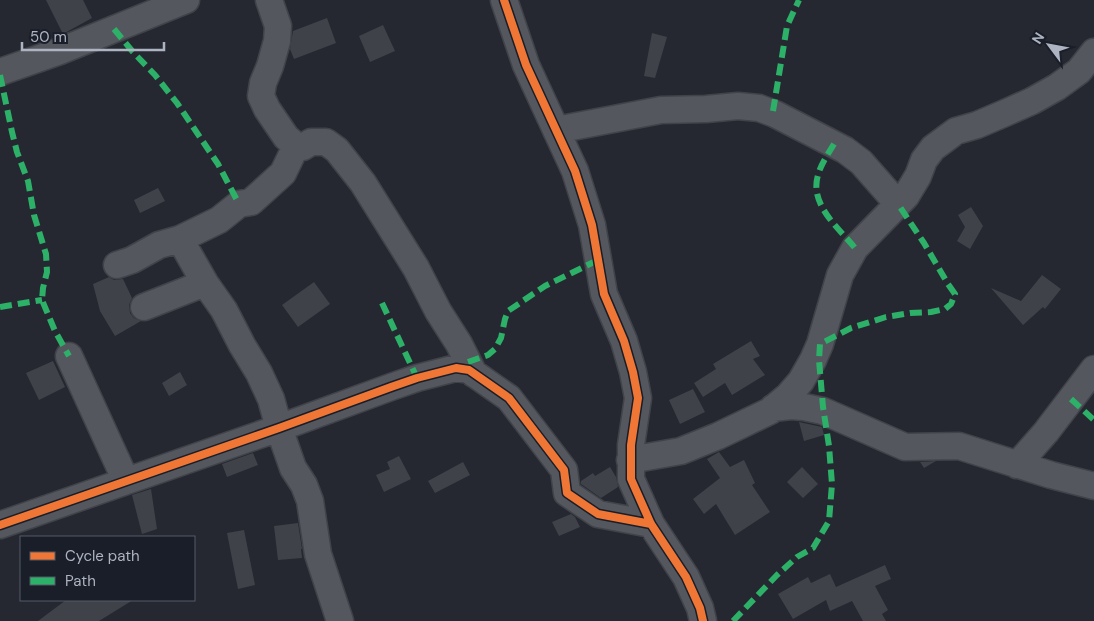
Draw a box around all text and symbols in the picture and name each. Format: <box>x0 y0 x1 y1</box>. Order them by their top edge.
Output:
scale bar <box>22 20 165 52</box>
north arrow <box>1024 20 1074 70</box>
text: 50 m <box>30 27 67 47</box>
text: N <box>1028 29 1048 47</box>
legend <box>20 536 195 601</box>
text: Cycle path <box>65 546 140 566</box>
text: Path <box>65 571 96 591</box>

